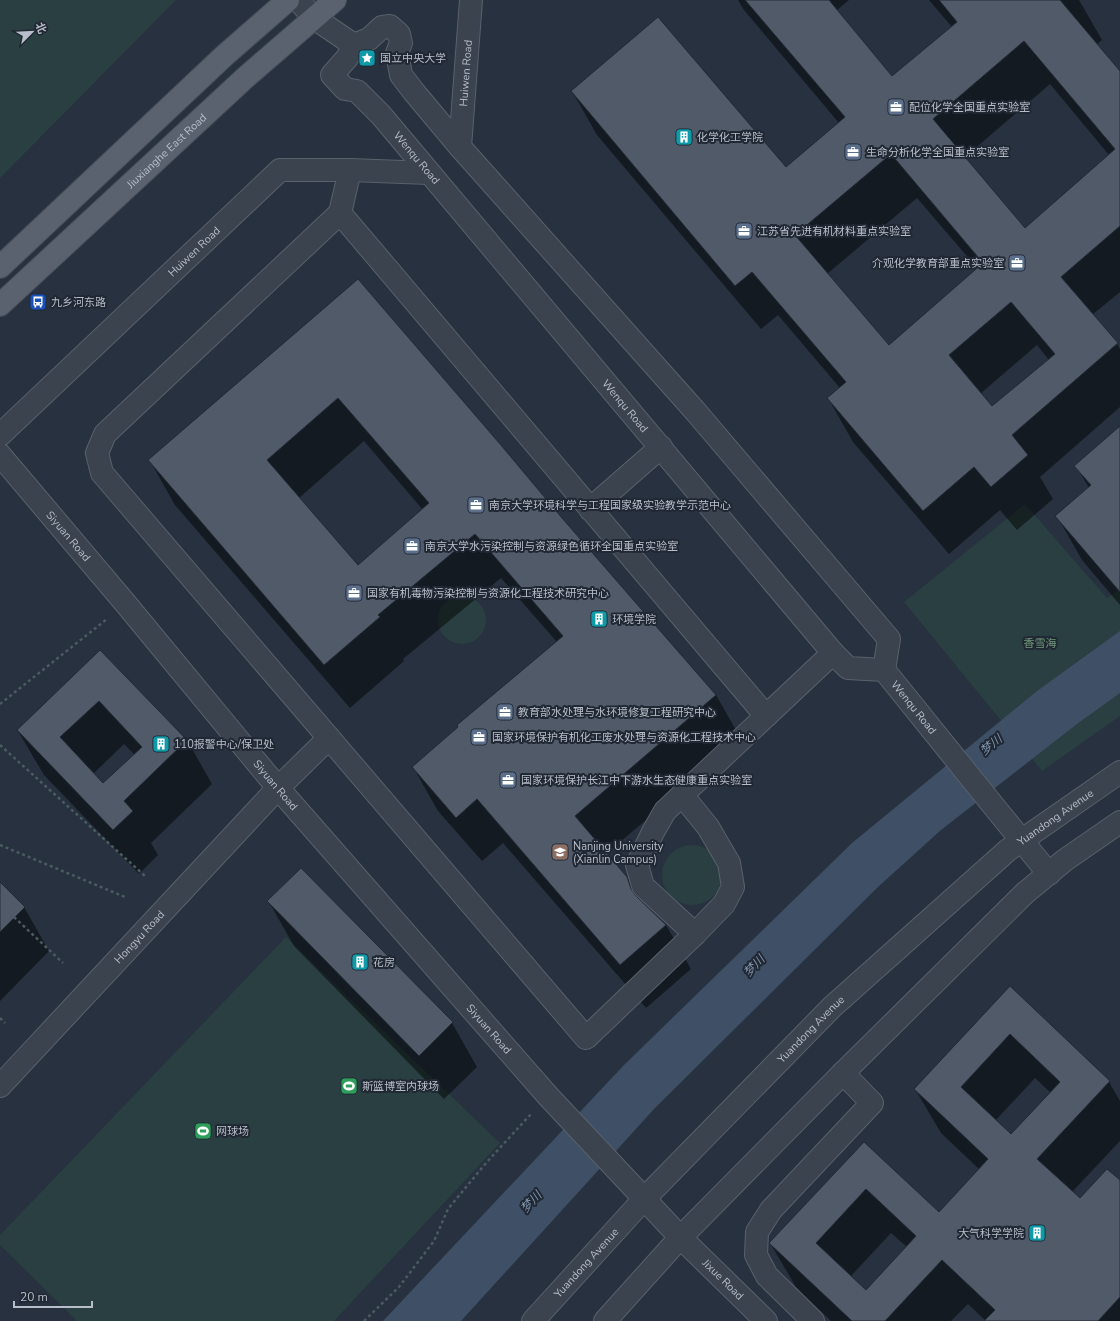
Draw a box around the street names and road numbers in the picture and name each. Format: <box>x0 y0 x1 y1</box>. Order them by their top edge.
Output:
street label: Huiwen Road <box>456 39 476 107</box>
street label: Jiuxianghe East Road <box>123 110 210 193</box>
street label: Wenqu Road <box>390 128 443 188</box>
street label: Huiwen Road <box>165 223 224 280</box>
street label: Wenqu Road <box>598 377 651 436</box>
street label: Siyuan Road <box>42 508 94 565</box>
street label: Wenqu Road <box>887 678 940 737</box>
street label: Siyuan Road <box>250 757 301 814</box>
street label: Yuandong Avenue <box>1014 786 1097 850</box>
street label: Hongyu Road <box>111 907 168 967</box>
street label: Yuandong Avenue <box>774 992 848 1067</box>
street label: Siyuan Road <box>463 1001 515 1057</box>
street label: Yuandong Avenue <box>550 1225 622 1302</box>
street label: Jixue Road <box>698 1255 747 1303</box>

